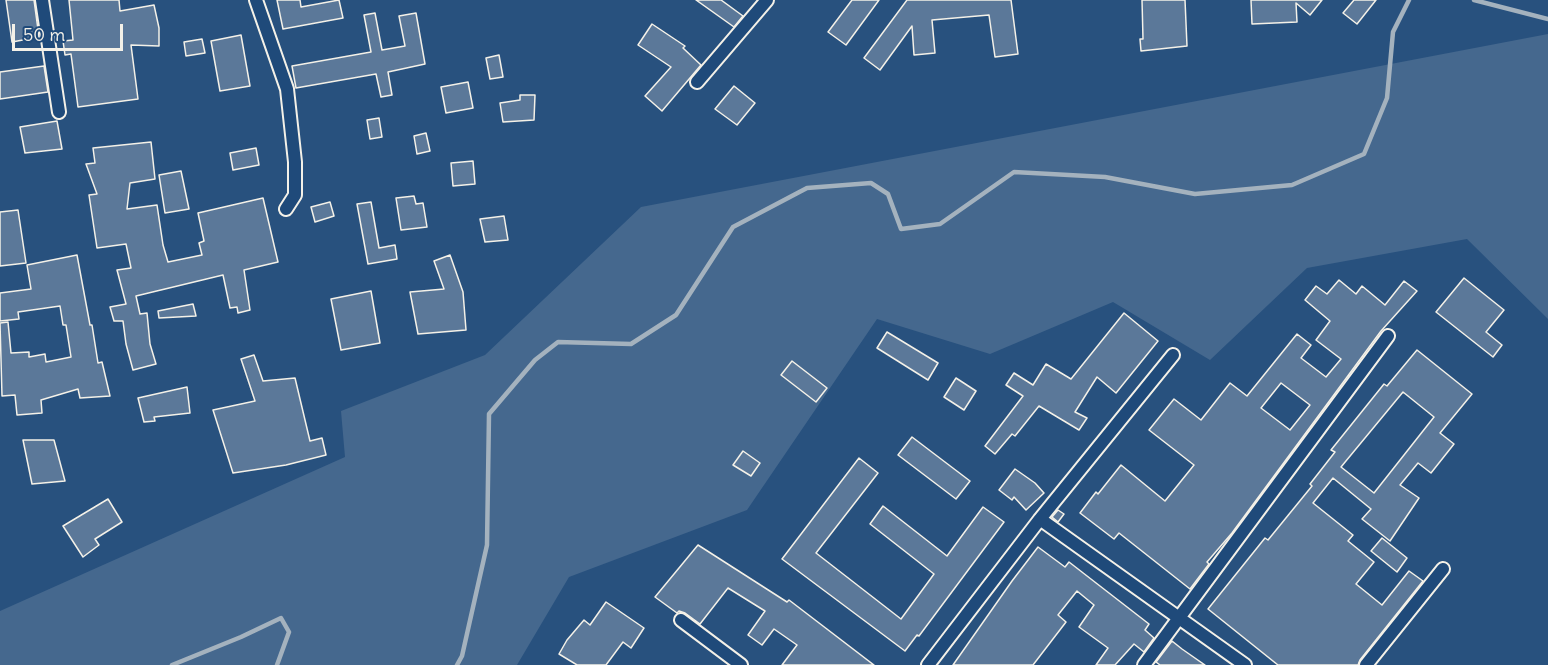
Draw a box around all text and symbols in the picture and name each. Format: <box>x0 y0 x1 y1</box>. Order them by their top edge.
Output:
scale bar <box>15 12 126 50</box>
text: 50 m <box>23 23 65 46</box>

